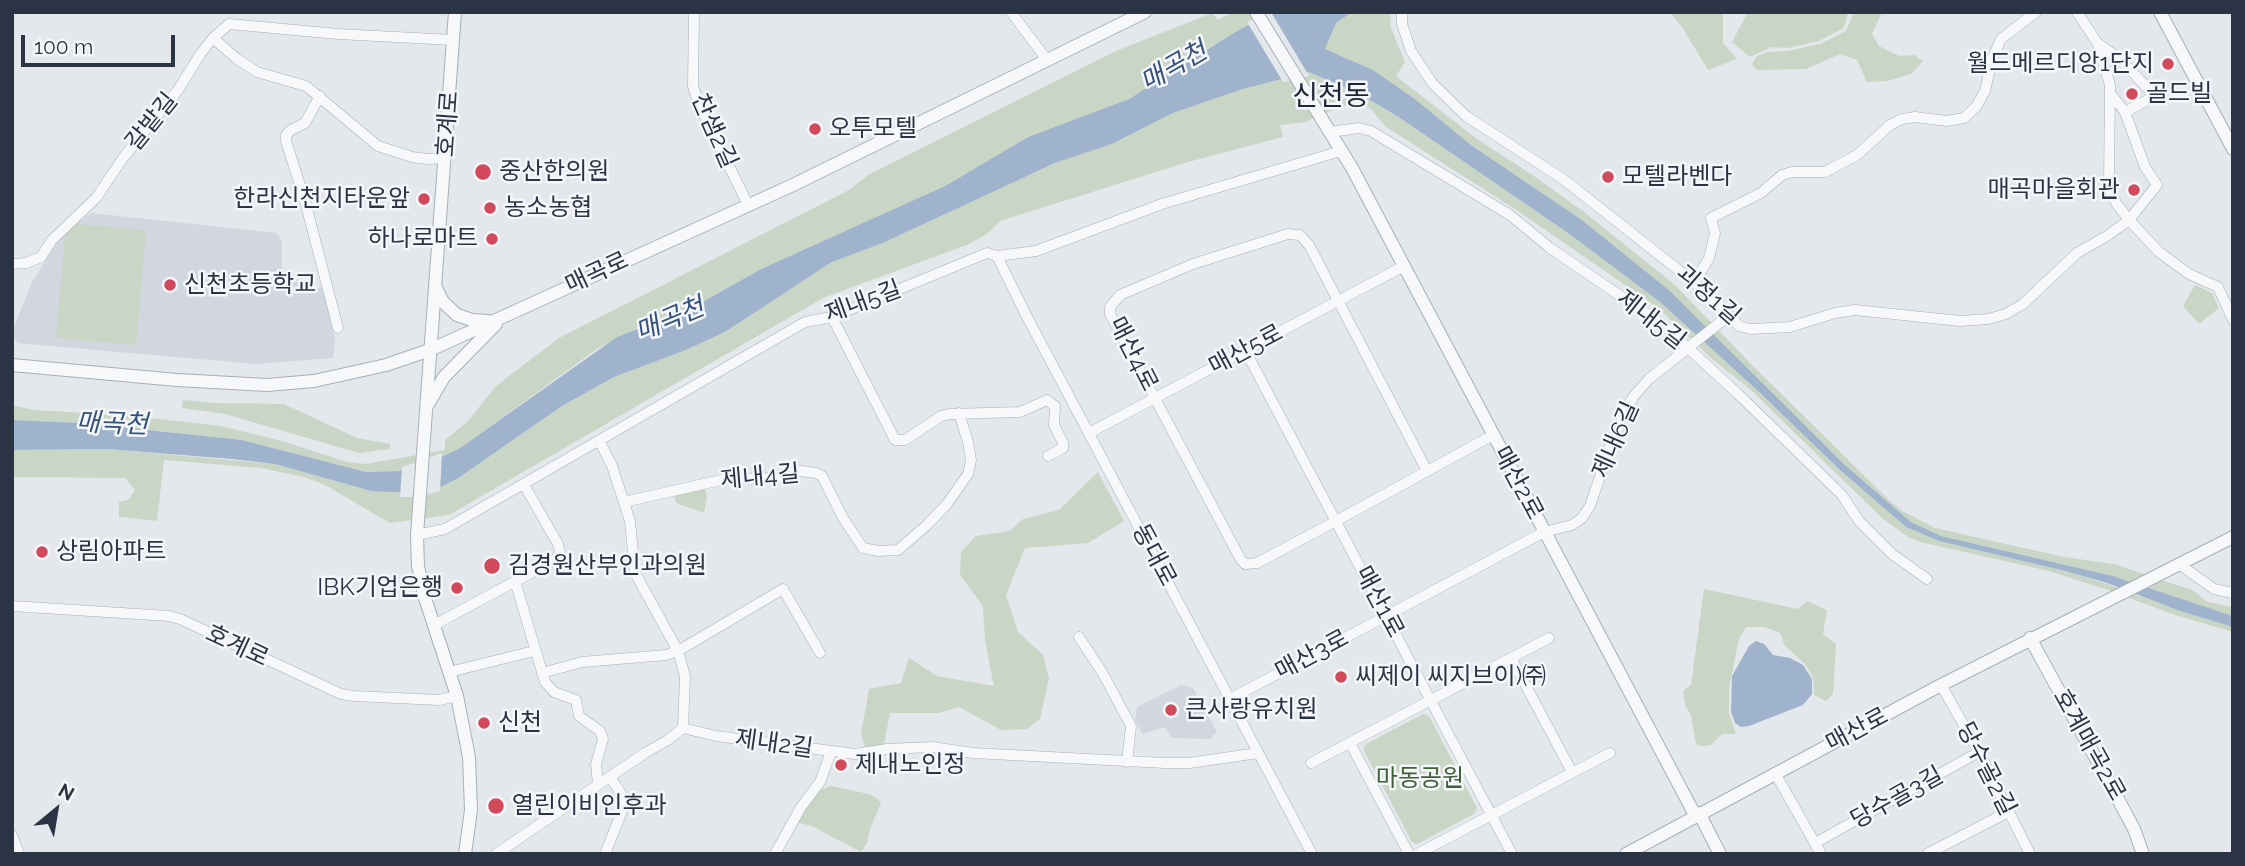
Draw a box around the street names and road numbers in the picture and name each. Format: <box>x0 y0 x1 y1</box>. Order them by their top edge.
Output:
street label: 갈밭길 <box>120 87 184 157</box>
street label: 찬샘2길 <box>685 89 743 173</box>
street label: 호계로 <box>431 90 465 158</box>
street label: 매곡로 <box>561 246 633 300</box>
street label: 괴정1길 <box>1670 259 1746 331</box>
street label: 제내5길 <box>821 275 905 329</box>
street label: 제내5길 <box>1611 284 1691 356</box>
street label: 매산4로 <box>1102 312 1164 396</box>
street label: 매산5로 <box>1204 319 1288 381</box>
street label: 제내6길 <box>1586 397 1646 483</box>
street label: 매산2로 <box>1487 441 1549 525</box>
street label: 제내4길 <box>719 459 801 495</box>
street label: 동대로 <box>1126 519 1182 591</box>
street label: 매산1로 <box>1348 561 1410 643</box>
street label: 호계로 <box>201 619 273 673</box>
street label: 매산3로 <box>1270 624 1354 686</box>
street label: 호계매곡2로 <box>2047 684 2131 806</box>
street label: 매산로 <box>1821 702 1893 758</box>
street label: 당수골2길 <box>1950 718 2022 820</box>
street label: 제내2길 <box>733 724 815 764</box>
street label: 당수골3길 <box>1846 761 1948 835</box>

